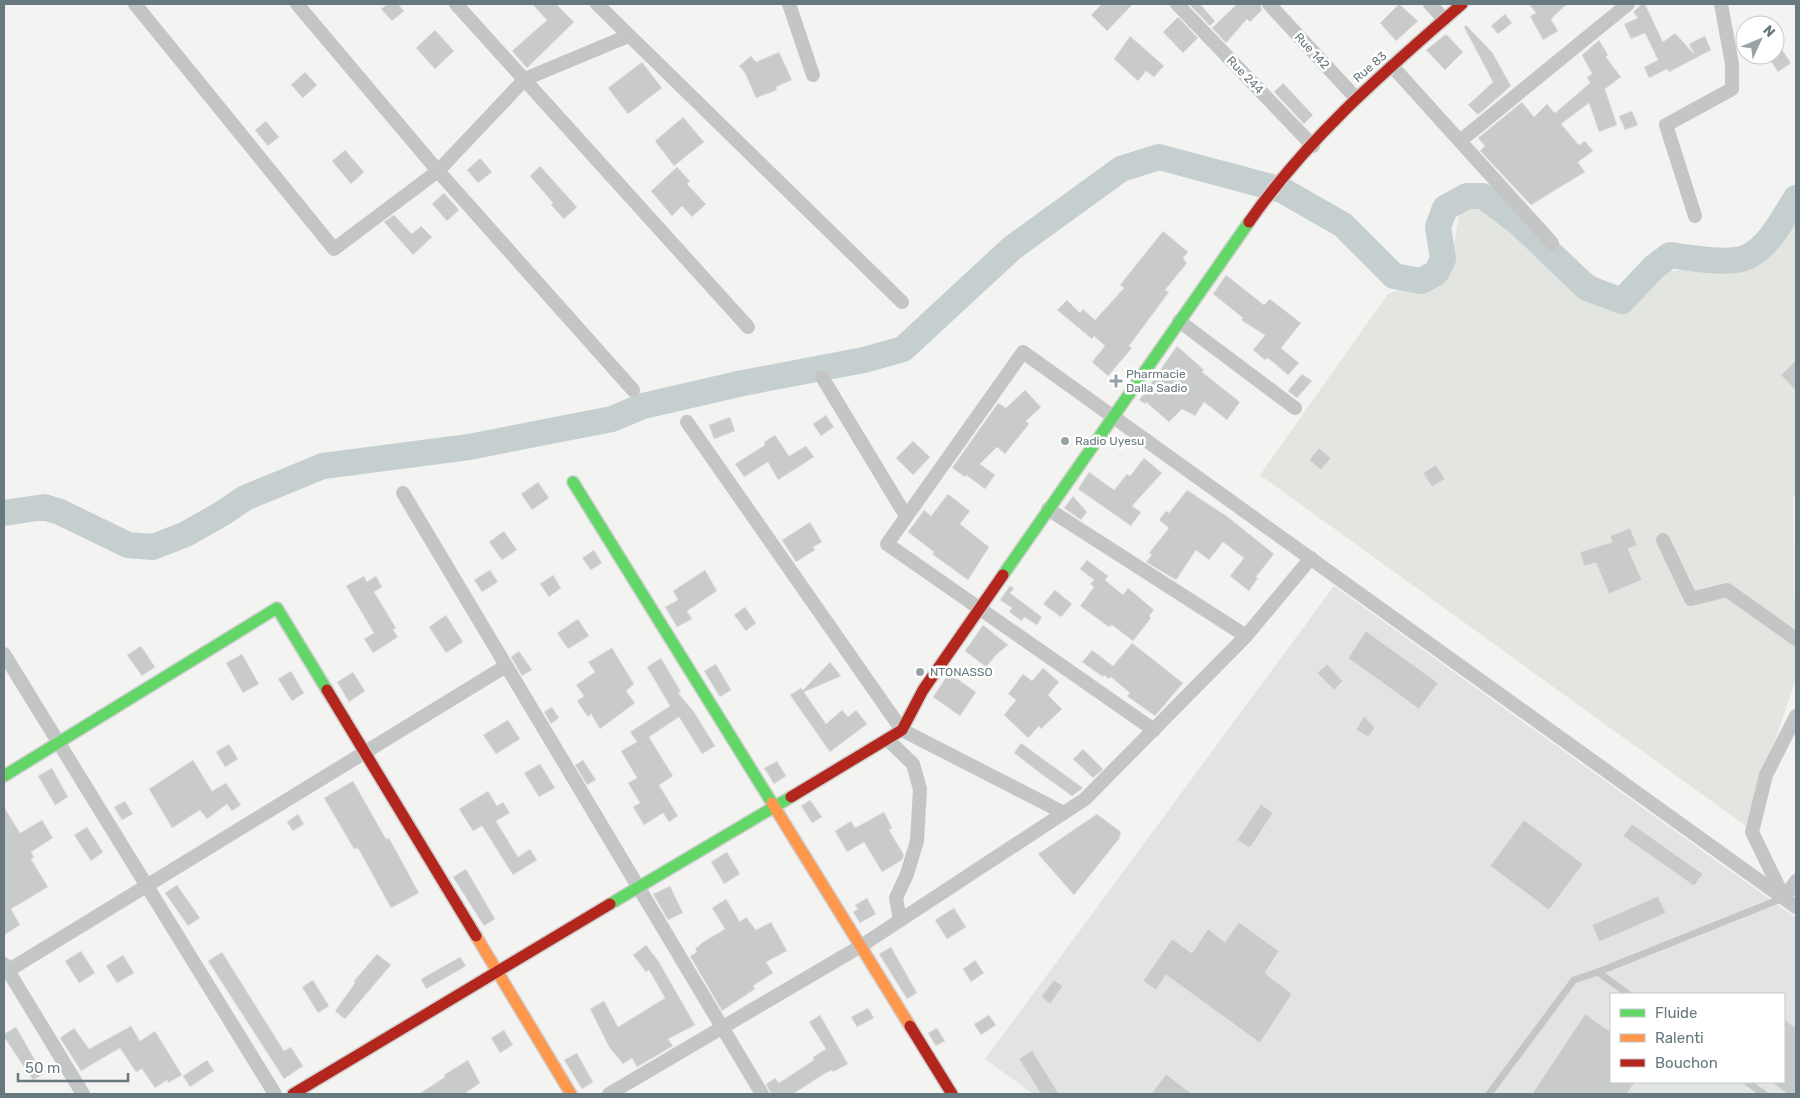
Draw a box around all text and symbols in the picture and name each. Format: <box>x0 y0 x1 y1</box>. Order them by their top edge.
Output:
north arrow <box>1735 15 1785 65</box>
text: N <box>1759 22 1779 41</box>
street label: Rue 142 <box>1292 30 1332 72</box>
street label: Rue 83 <box>1350 49 1390 85</box>
street label: Rue 244 <box>1224 53 1267 97</box>
place label: Pharmacie Dalla Sadio <box>1126 367 1187 395</box>
marker: Pharmacie Dalla Sadio <box>1110 375 1122 387</box>
place label: Radio Uyesu <box>1075 434 1144 448</box>
marker: Radio Uyesu <box>1059 435 1071 447</box>
place label: NTONASSO <box>930 665 993 679</box>
marker: NTONASSO <box>914 666 926 678</box>
legend <box>1610 993 1785 1083</box>
text: Fluide <box>1655 1004 1697 1022</box>
text: Ralenti <box>1655 1029 1704 1047</box>
scale bar <box>18 1050 128 1082</box>
text: Bouchon <box>1655 1054 1718 1072</box>
text: 50 m <box>25 1059 60 1077</box>

